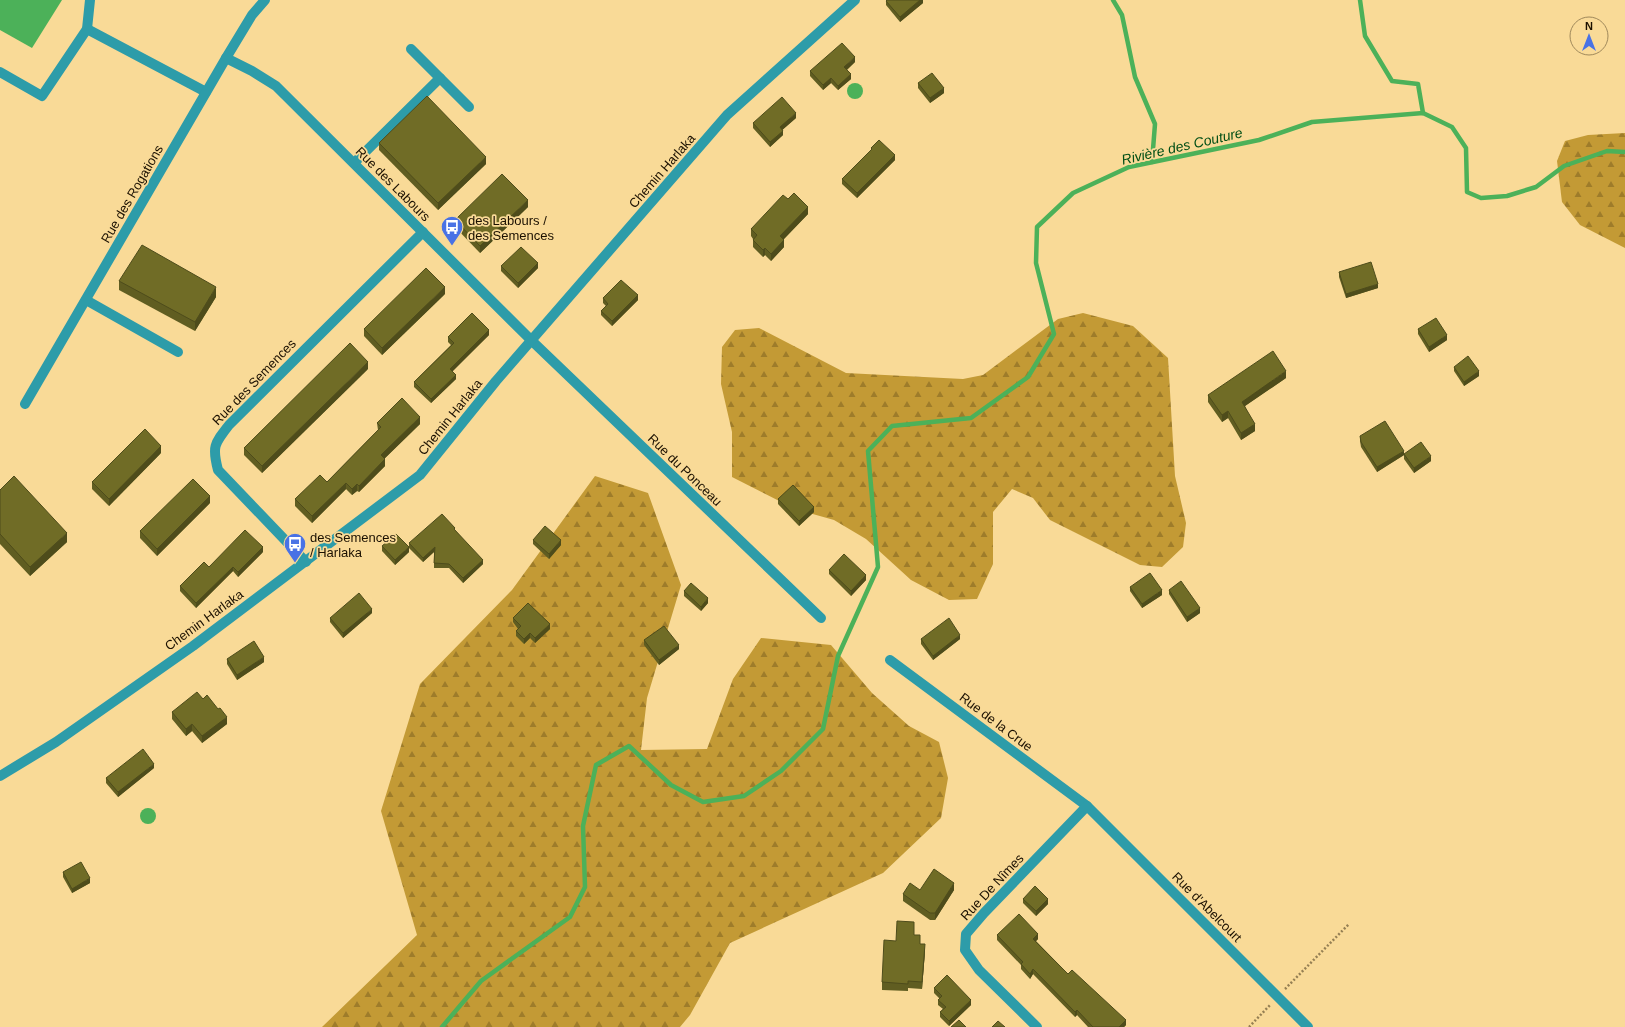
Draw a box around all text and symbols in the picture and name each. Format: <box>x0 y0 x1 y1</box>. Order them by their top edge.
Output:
north arrow <box>1569 16 1609 56</box>
text: N <box>1585 20 1593 32</box>
water label: Rivière des Couture <box>1120 124 1244 168</box>
street label: Chemin Harlaka <box>626 130 699 211</box>
street label: Rue des Rogations <box>98 142 166 246</box>
street label: Rue des Labours <box>353 144 434 225</box>
place label: des Labours / des Semences <box>468 213 554 243</box>
bus stop icon: des Labours / des Semences <box>439 214 465 247</box>
street label: Rue des Semences <box>209 336 299 428</box>
street label: Chemin Harlaka <box>415 375 486 458</box>
street label: Rue du Ponceau <box>645 431 725 509</box>
place label: des Semences / Harlaka <box>310 530 396 560</box>
bus stop icon: des Semences / Harlaka <box>282 531 308 564</box>
street label: Chemin Harlaka <box>162 586 247 653</box>
street label: Rue de la Crue <box>957 690 1035 754</box>
street label: Rue De Nîmes <box>957 850 1027 923</box>
street label: Rue d'Abelcourt <box>1169 869 1245 945</box>

